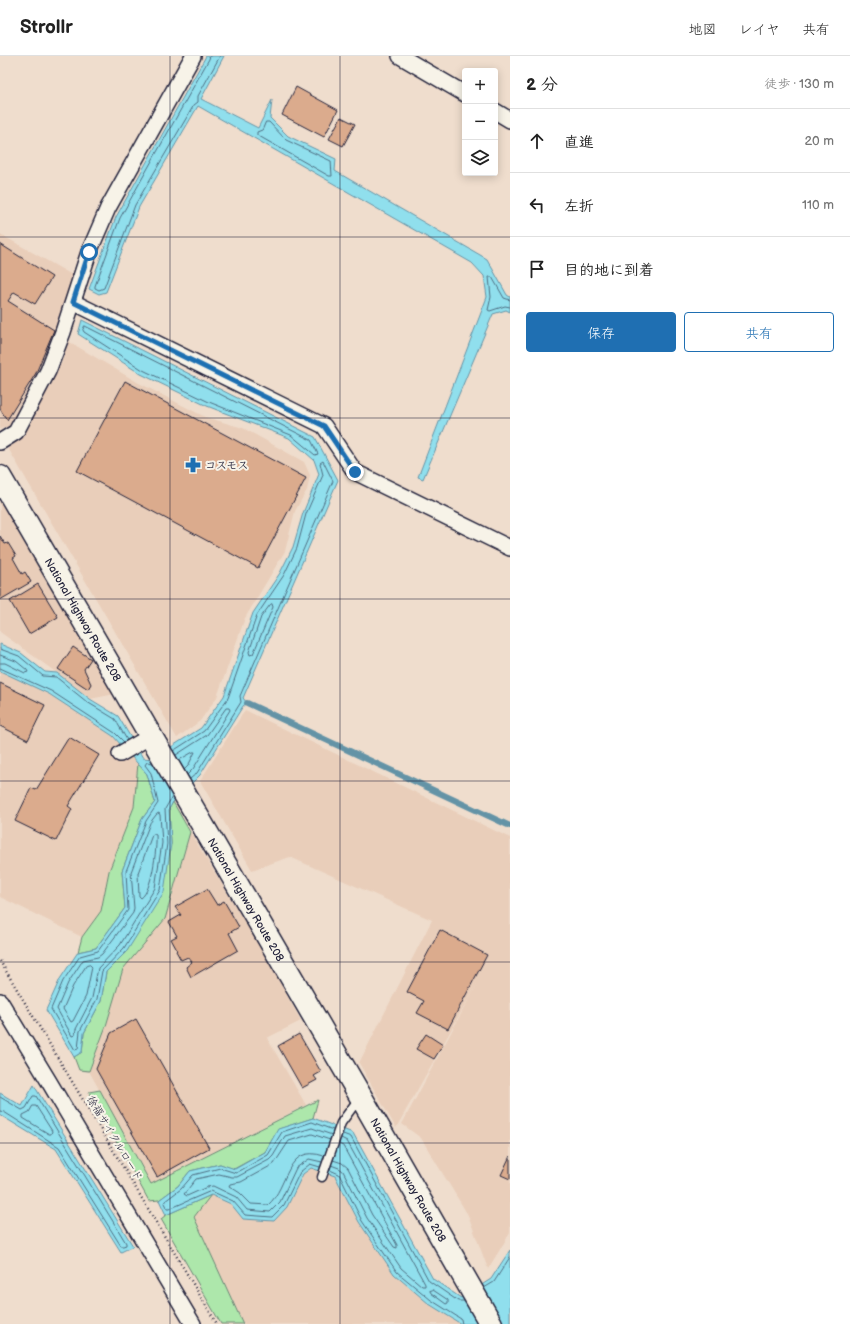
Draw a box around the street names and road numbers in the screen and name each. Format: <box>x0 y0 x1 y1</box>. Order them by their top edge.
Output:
street label: National Highway Route 208 <box>42 556 124 684</box>
street label: National Highway Route 208 <box>205 836 287 964</box>
street label: 徐福サイクルロード <box>84 1093 145 1183</box>
street label: National Highway Route 208 <box>368 1116 449 1244</box>

